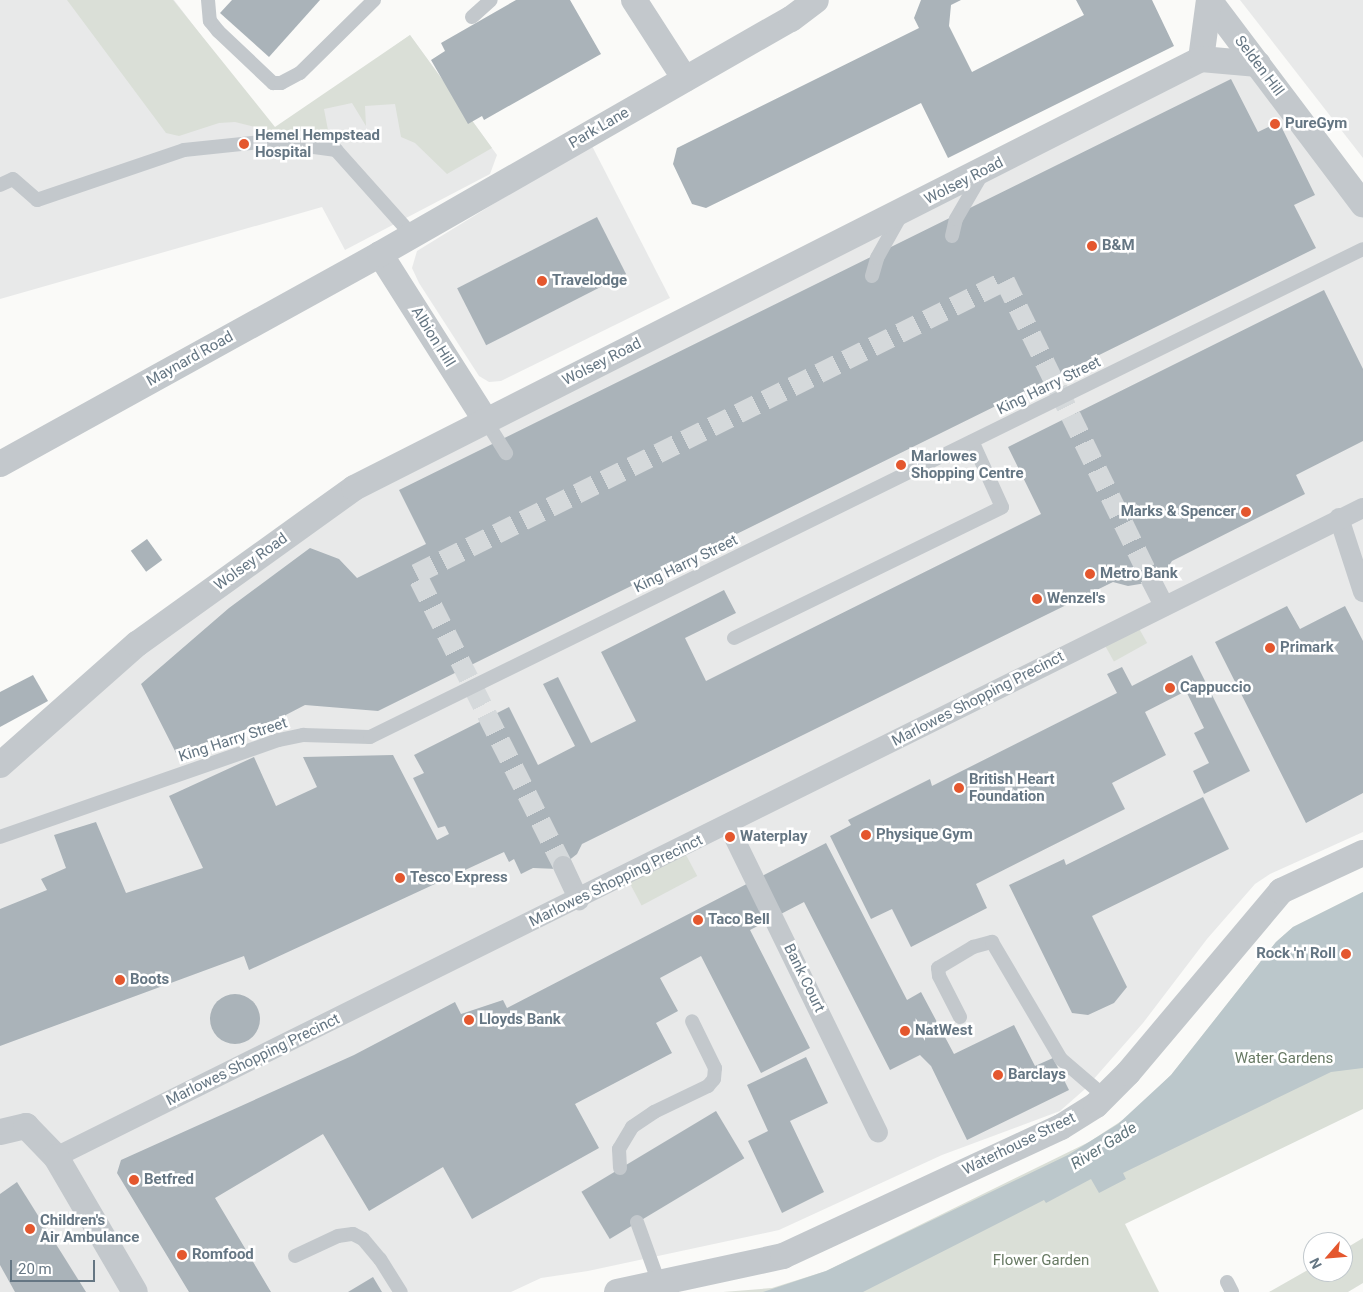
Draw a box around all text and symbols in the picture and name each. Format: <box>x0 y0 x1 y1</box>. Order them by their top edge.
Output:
street label: Selden Hill <box>1231 32 1287 100</box>
street label: Park Lane <box>566 104 632 152</box>
place label: PureGym <box>1285 115 1347 133</box>
marker: PureGym <box>1269 118 1281 130</box>
place label: Hemel Hempstead Hospital <box>255 126 380 161</box>
marker: Hemel Hempstead Hospital <box>237 137 251 151</box>
street label: Wolsey Road <box>922 153 1006 209</box>
place label: B&M <box>1102 237 1135 255</box>
marker: B&M <box>1086 240 1098 252</box>
place label: Travelodge <box>552 272 627 290</box>
marker: Travelodge <box>536 275 548 287</box>
street label: Albion Hill <box>407 304 459 370</box>
street label: Maynard Road <box>144 328 236 390</box>
street label: Wolsey Road <box>560 334 644 390</box>
street label: King Harry Street <box>994 353 1104 419</box>
place label: Marlowes Shopping Centre <box>911 447 1024 482</box>
marker: Marlowes Shopping Centre <box>895 459 907 471</box>
place label: Marks & Spencer <box>1121 503 1236 521</box>
marker: Marks & Spencer <box>1240 506 1252 518</box>
street label: Wolsey Road <box>211 529 291 595</box>
street label: King Harry Street <box>631 531 741 597</box>
place label: Metro Bank <box>1100 565 1178 583</box>
marker: Metro Bank <box>1084 568 1096 580</box>
place label: Wenzel's <box>1047 590 1105 608</box>
marker: Wenzel's <box>1031 593 1043 605</box>
place label: Primark <box>1280 639 1334 657</box>
marker: Primark <box>1264 642 1276 654</box>
street label: Marlowes Shopping Precinct <box>889 648 1067 750</box>
place label: Cappuccio <box>1180 679 1251 697</box>
marker: Cappuccio <box>1164 682 1176 694</box>
street label: King Harry Street <box>176 714 290 766</box>
place label: British Heart Foundation <box>969 770 1055 805</box>
marker: British Heart Foundation <box>953 782 965 794</box>
place label: Physique Gym <box>876 826 973 844</box>
place label: Waterplay <box>740 828 807 846</box>
marker: Physique Gym <box>860 829 872 841</box>
street label: Marlowes Shopping Precinct <box>526 831 706 931</box>
marker: Waterplay <box>724 831 736 843</box>
place label: Tesco Express <box>410 869 508 887</box>
marker: Tesco Express <box>394 872 406 884</box>
place label: Taco Bell <box>708 911 770 929</box>
marker: Taco Bell <box>692 914 704 926</box>
street label: Bank Court <box>780 941 828 1015</box>
place label: Rock 'n' Roll <box>1256 945 1336 963</box>
marker: Rock 'n' Roll <box>1340 948 1352 960</box>
place label: Boots <box>130 971 169 989</box>
marker: Boots <box>114 974 126 986</box>
street label: Marlowes Shopping Precinct <box>163 1010 343 1110</box>
place label: Lloyds Bank <box>479 1011 561 1029</box>
marker: Lloyds Bank <box>463 1014 475 1026</box>
place label: NatWest <box>915 1022 972 1040</box>
marker: NatWest <box>899 1025 911 1037</box>
park label: Water Gardens <box>1235 1050 1333 1068</box>
place label: Barclays <box>1008 1066 1066 1084</box>
marker: Barclays <box>992 1069 1004 1081</box>
street label: Waterhouse Street <box>960 1109 1078 1179</box>
water label: River Gade <box>1067 1118 1141 1174</box>
place label: Betfred <box>144 1171 194 1189</box>
marker: Betfred <box>128 1174 140 1186</box>
place label: Children's Air Ambulance <box>40 1211 139 1246</box>
marker: Children's Air Ambulance <box>24 1223 36 1235</box>
north arrow <box>1303 1232 1353 1282</box>
place label: Romfood <box>192 1246 254 1264</box>
marker: Romfood <box>176 1249 188 1261</box>
scale bar <box>12 1250 98 1282</box>
park label: Flower Garden <box>993 1252 1089 1270</box>
text: N <box>1306 1255 1325 1271</box>
text: 20 m <box>18 1260 52 1278</box>

